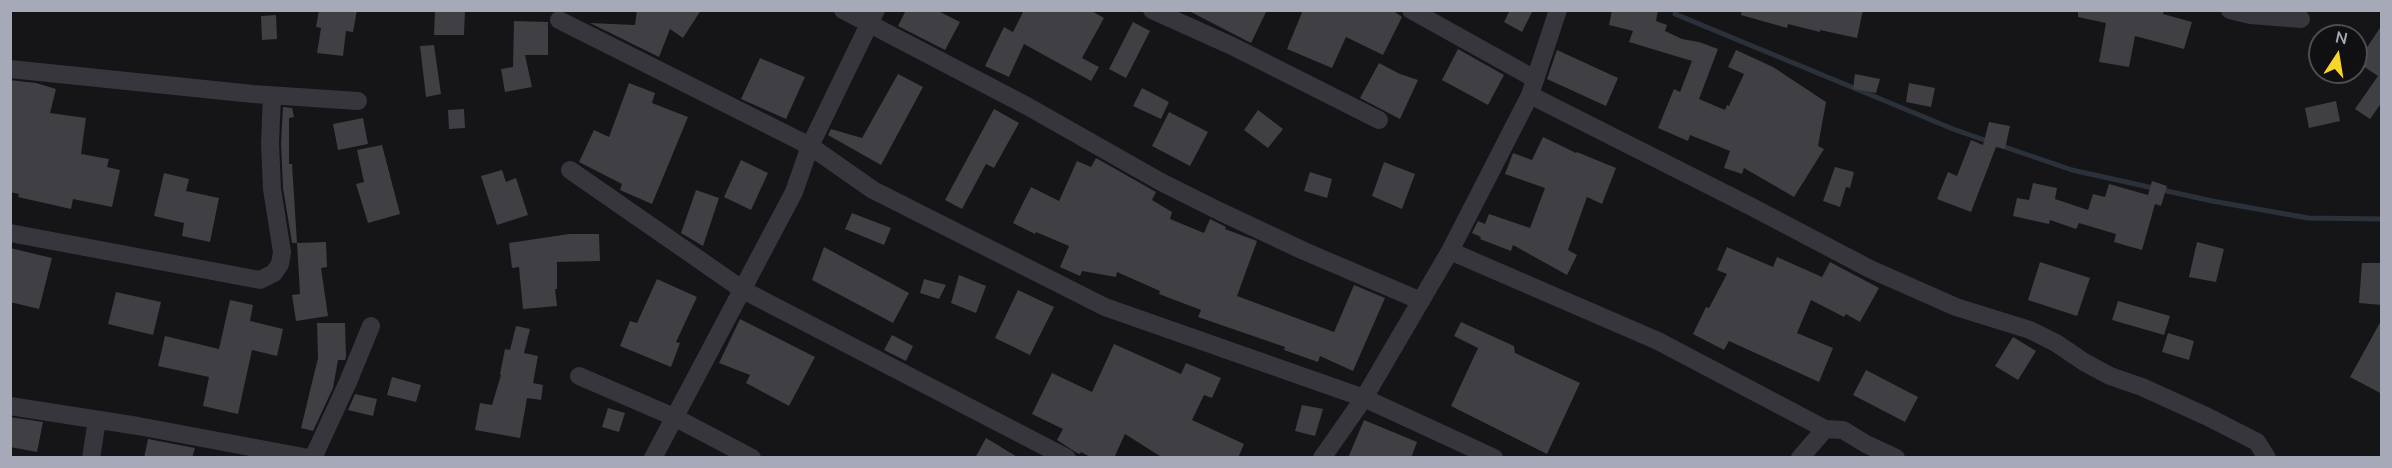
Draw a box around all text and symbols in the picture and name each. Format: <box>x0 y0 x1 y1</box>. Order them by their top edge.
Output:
north arrow <box>2308 24 2368 84</box>
text: N <box>2333 26 2349 50</box>

